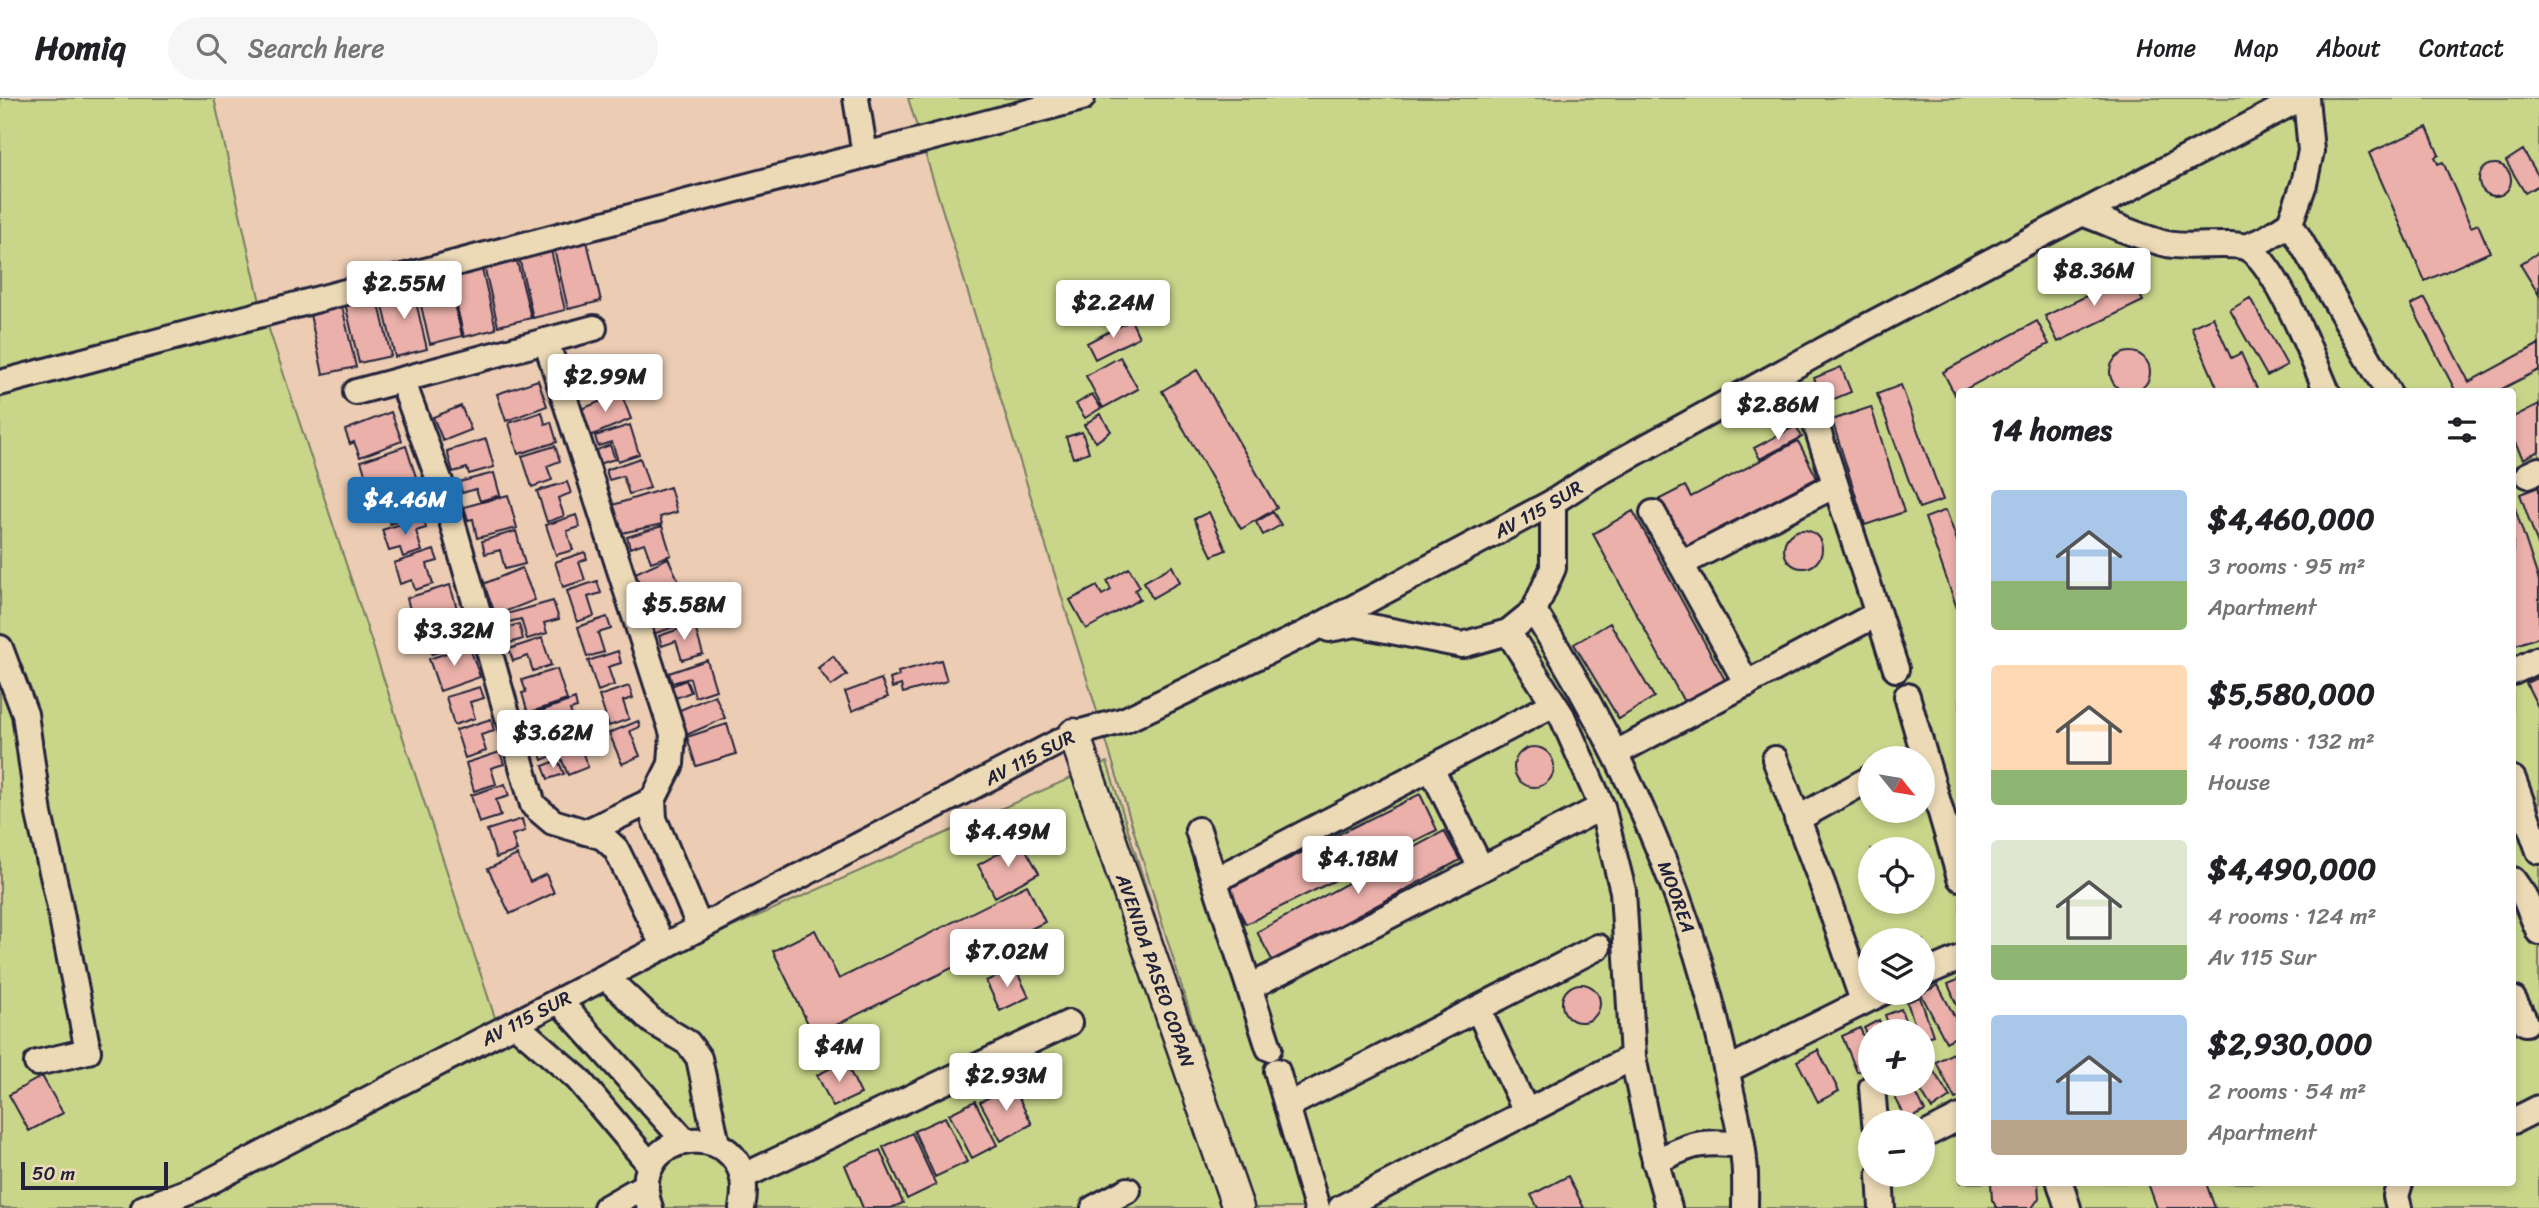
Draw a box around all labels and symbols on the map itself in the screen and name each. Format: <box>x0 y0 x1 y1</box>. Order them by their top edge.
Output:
pin: $8.36M <box>2037 248 2151 308</box>
pin: $2.55M <box>347 262 461 321</box>
pin: $2.24M <box>1056 280 1170 340</box>
pin: $2.99M <box>548 354 662 414</box>
pin: $2.86M <box>1721 382 1835 442</box>
street label: AV 115 SUR <box>1487 471 1589 548</box>
pin: $4.46M <box>348 478 462 537</box>
pin: $5.58M <box>627 582 741 642</box>
pin: $3.32M <box>397 608 511 668</box>
pin: $3.62M <box>496 710 610 770</box>
street label: AV 115 SUR <box>978 720 1081 795</box>
north arrow <box>1858 746 1936 822</box>
pin: $4.49M <box>951 810 1065 869</box>
pin: $4.18M <box>1301 836 1415 896</box>
street label: MOOREA <box>1648 856 1705 937</box>
street label: AVENIDA PASEO COPAN <box>1106 868 1204 1073</box>
pin: $7.02M <box>950 930 1064 989</box>
street label: AV 115 SUR <box>474 981 577 1056</box>
pin: $4M <box>805 1024 873 1084</box>
pin: $2.93M <box>949 1054 1063 1113</box>
scale bar <box>21 1159 168 1191</box>

